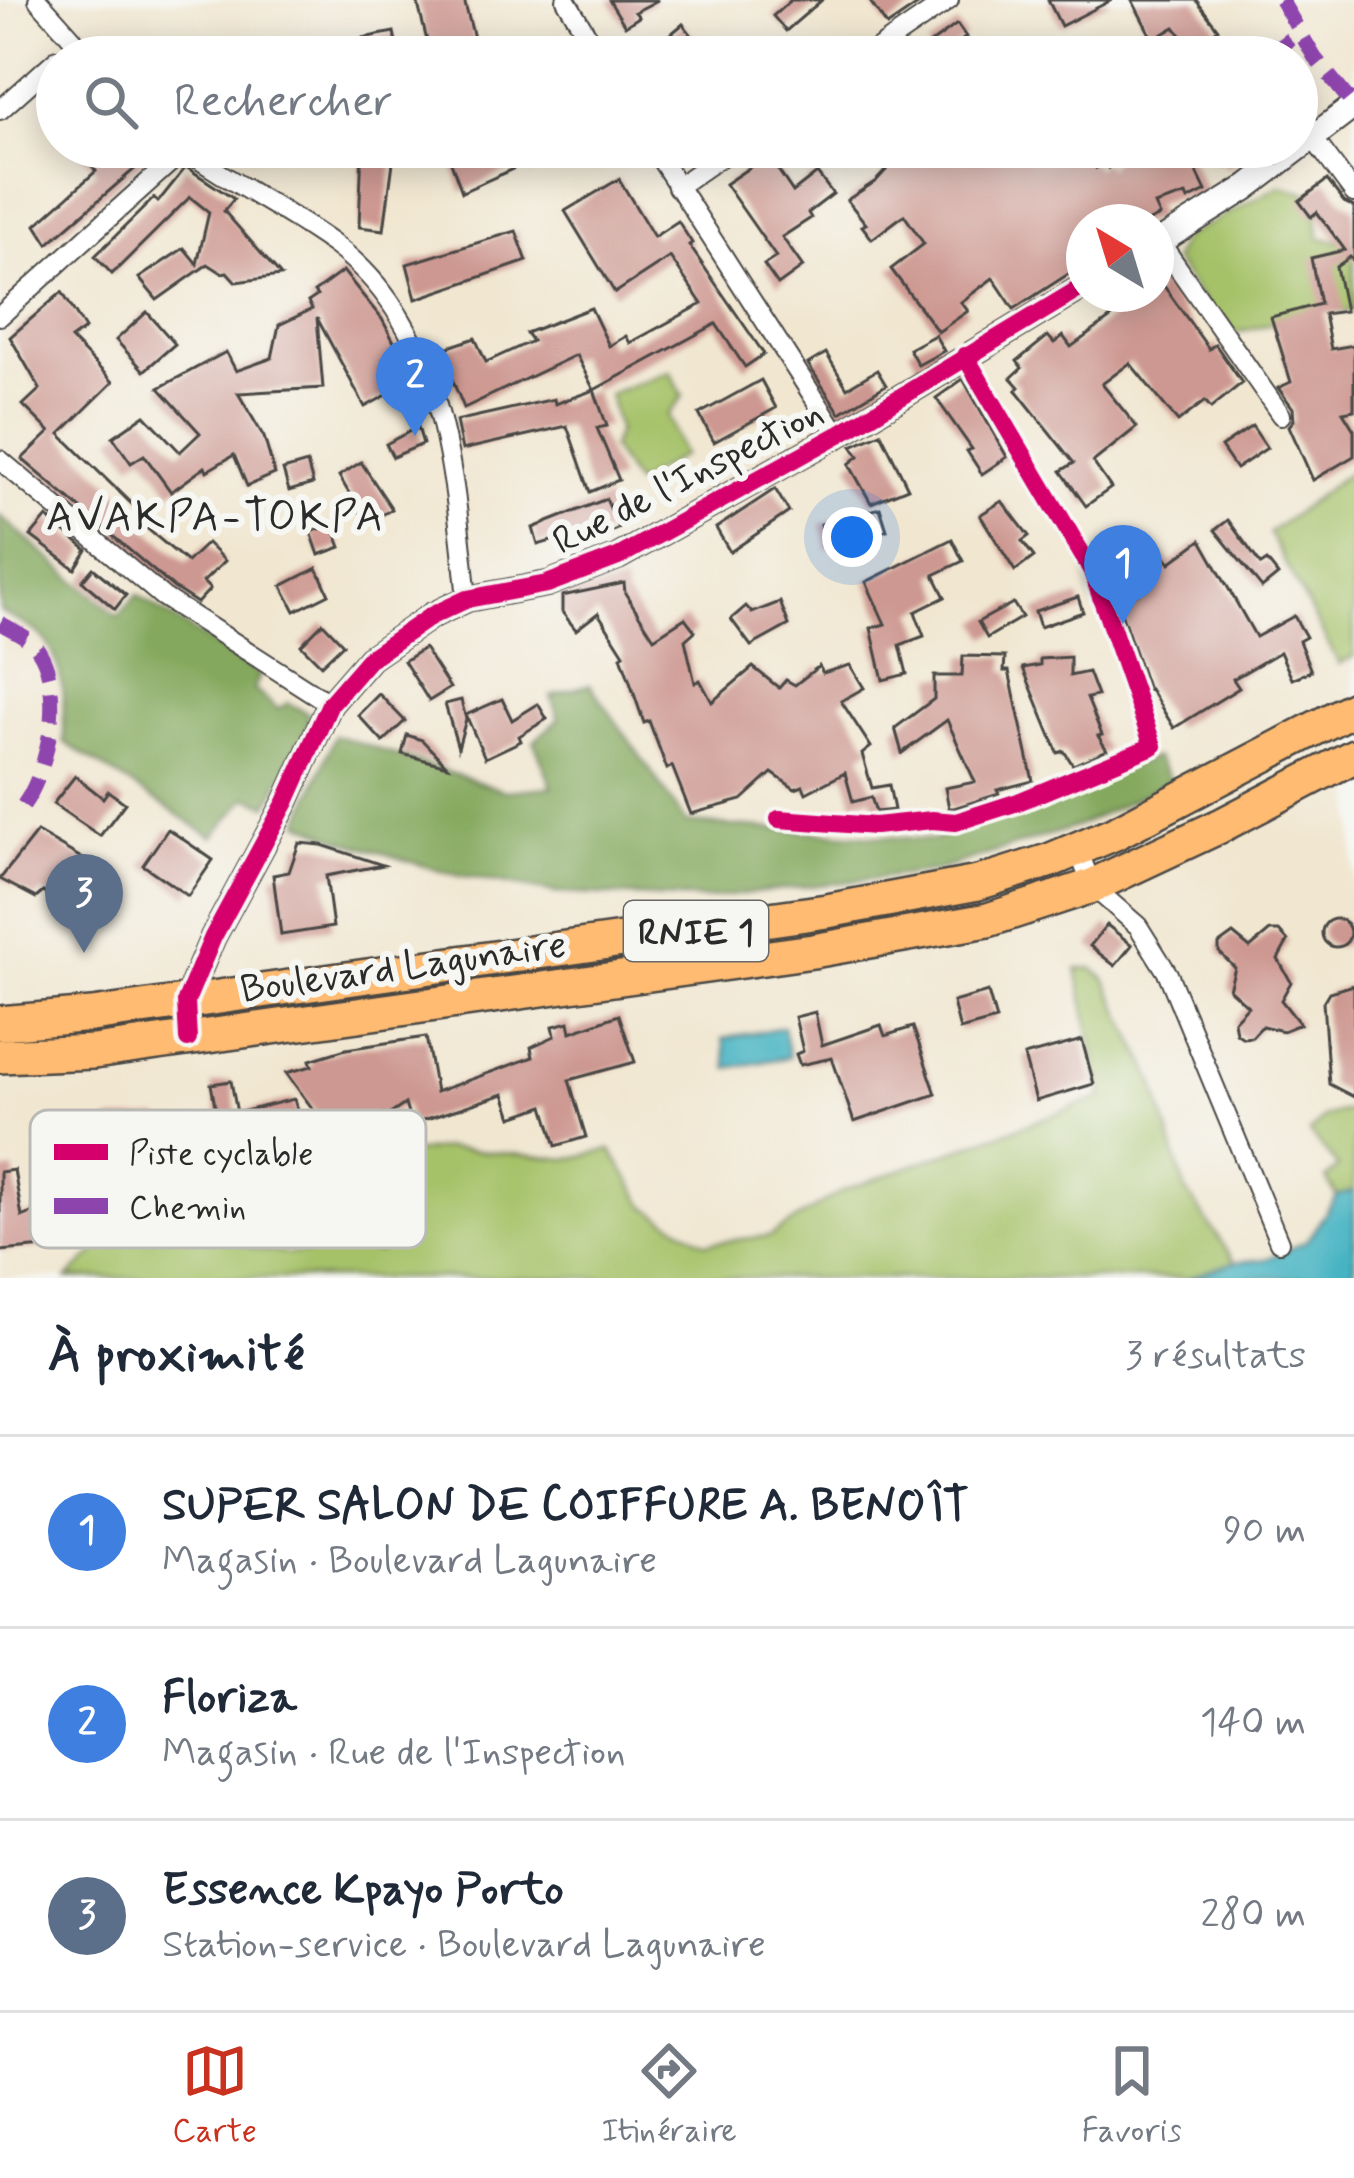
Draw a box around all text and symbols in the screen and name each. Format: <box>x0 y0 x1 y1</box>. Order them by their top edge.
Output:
search box <box>36 36 1318 168</box>
icon: search <box>78 69 144 135</box>
text: Rechercher <box>174 73 393 132</box>
north arrow <box>1066 204 1174 312</box>
pin: 2 <box>376 337 454 436</box>
street label: Rue de l'Inspection <box>545 388 833 568</box>
district label: AVAKPA-TOKPA <box>46 491 386 546</box>
your location <box>822 507 882 567</box>
pin: 1 <box>1084 525 1162 624</box>
pin: 3 <box>45 854 123 953</box>
road number: RNIE 1 <box>624 901 768 961</box>
street label: Boulevard Lagunaire <box>237 920 570 1017</box>
legend <box>30 1110 426 1248</box>
text: Piste cyclable <box>129 1133 313 1177</box>
text: Chemin <box>129 1187 246 1231</box>
text: À proximité <box>48 1323 304 1389</box>
text: 3 résultats <box>1125 1331 1306 1382</box>
text: SUPER SALON DE COIFFURE A. BENOÎT <box>162 1477 969 1536</box>
text: 1 <box>78 1506 96 1557</box>
text: 90 m <box>1223 1506 1306 1557</box>
text: Magasin · Boulevard Lagunaire <box>162 1536 657 1587</box>
text: Floriza <box>162 1669 297 1728</box>
text: 2 <box>77 1698 97 1749</box>
text: 140 m <box>1200 1698 1306 1749</box>
text: Magasin · Rue de l'Inspection <box>162 1728 626 1779</box>
text: Essence Kpayo Porto <box>162 1861 564 1920</box>
text: 3 <box>78 1890 96 1941</box>
text: 280 m <box>1201 1890 1306 1941</box>
text: Station-service · Boulevard Lagunaire <box>162 1920 766 1971</box>
tab: Carte <box>172 2038 257 2154</box>
tab: Itinéraire <box>601 2038 737 2154</box>
tab: Favoris <box>1082 2038 1182 2154</box>

